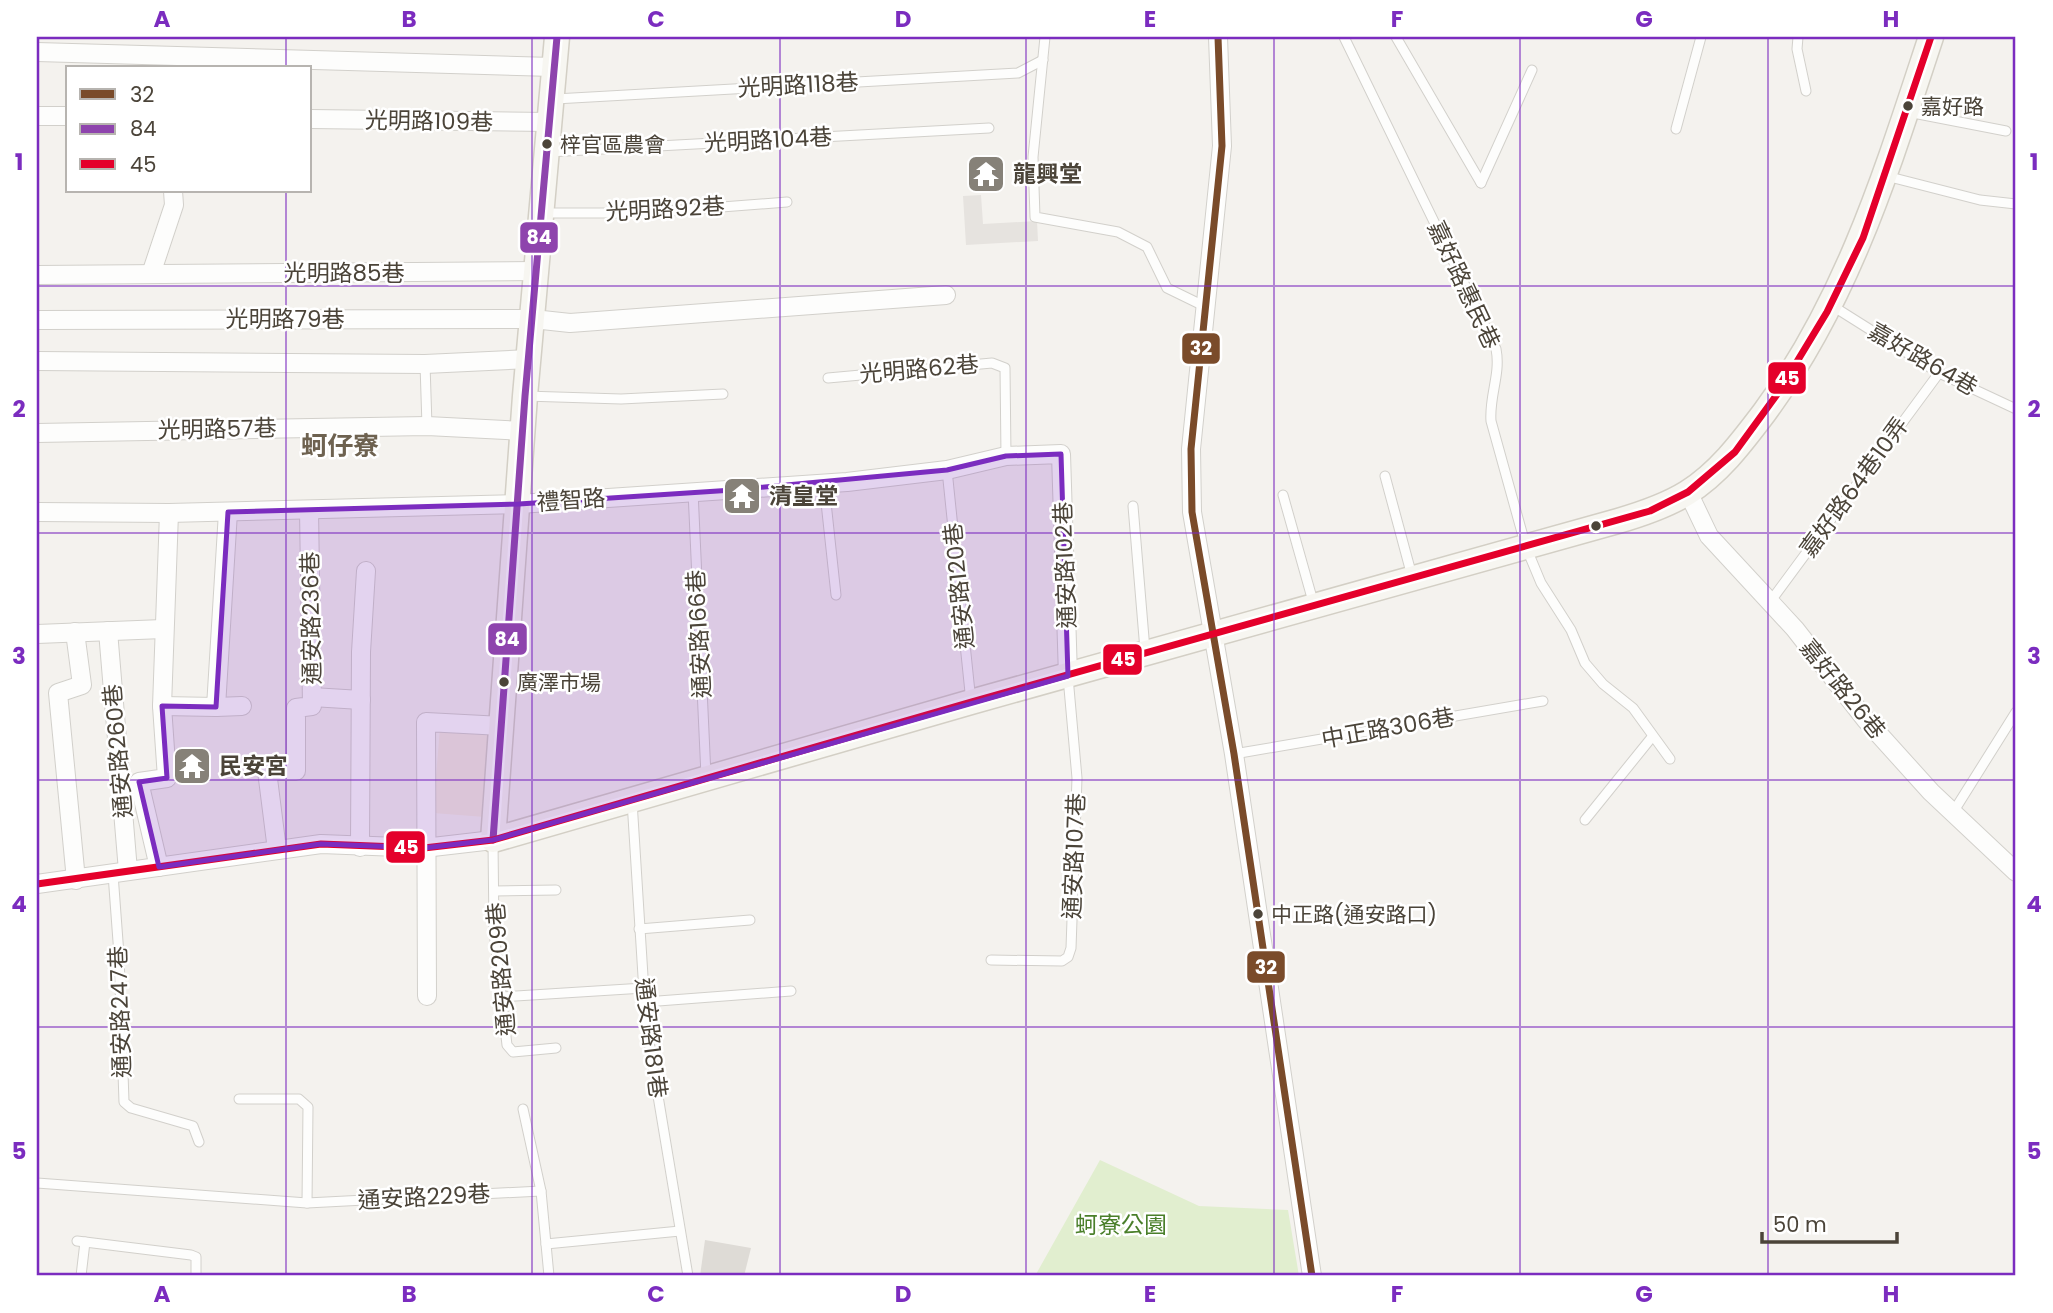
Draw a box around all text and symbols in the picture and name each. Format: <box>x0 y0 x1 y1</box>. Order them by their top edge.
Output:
text: A <box>154 3 171 35</box>
text: B <box>401 3 417 35</box>
text: C <box>647 3 665 35</box>
text: D <box>895 3 911 35</box>
text: E <box>1144 3 1156 35</box>
text: F <box>1391 3 1403 35</box>
text: G <box>1635 3 1653 35</box>
text: H <box>1883 3 1899 35</box>
legend <box>66 66 312 192</box>
street label: 光明路118巷 <box>737 66 859 104</box>
text: 32 <box>130 80 154 109</box>
place label: 嘉好路 <box>1921 92 1984 121</box>
marker: 嘉好路 <box>1901 99 1915 113</box>
street label: 光明路109巷 <box>365 104 493 138</box>
text: 84 <box>130 114 156 143</box>
street label: 光明路104巷 <box>703 121 833 159</box>
place label: 梓官區農會 <box>560 130 665 159</box>
marker: 梓官區農會 <box>540 137 554 151</box>
text: 1 <box>15 146 23 178</box>
text: 1 <box>2030 146 2038 178</box>
text: 45 <box>130 150 156 179</box>
temple icon: 龍興堂 <box>965 153 1007 195</box>
place label: 龍興堂 <box>1013 158 1082 190</box>
street label: 光明路92巷 <box>604 190 726 228</box>
street label: 嘉好路惠民巷 <box>1420 216 1508 354</box>
line badge: 84 <box>519 221 559 254</box>
text: 84 <box>526 224 552 251</box>
street label: 光明路85巷 <box>284 257 404 289</box>
street label: 光明路79巷 <box>225 303 345 335</box>
street label: 嘉好路64巷 <box>1863 315 1983 403</box>
line badge: 32 <box>1181 332 1221 365</box>
text: 32 <box>1190 335 1212 362</box>
street label: 光明路62巷 <box>858 348 980 390</box>
line badge: 45 <box>1767 361 1807 395</box>
text: 45 <box>1774 365 1800 392</box>
text: 2 <box>12 393 26 425</box>
text: 2 <box>2027 393 2041 425</box>
street label: 嘉好路64巷10弄 <box>1792 410 1916 564</box>
street label: 光明路57巷 <box>157 412 277 446</box>
district label: 蚵仔寮 <box>301 428 379 464</box>
temple icon: 清皇堂 <box>721 475 763 517</box>
place label: 清皇堂 <box>769 480 838 512</box>
street label: 禮智路 <box>535 482 607 518</box>
street label: 通安路102巷 <box>1047 501 1083 629</box>
unlabelled marker <box>1589 519 1603 533</box>
street label: 通安路120巷 <box>936 521 982 651</box>
street label: 通安路236巷 <box>294 551 328 685</box>
street label: 通安路166巷 <box>680 569 718 699</box>
line badge: 84 <box>487 622 528 656</box>
text: 84 <box>494 626 520 653</box>
street label: 嘉好路26巷 <box>1793 632 1893 746</box>
text: 3 <box>12 640 26 672</box>
text: 3 <box>2027 640 2041 672</box>
line badge: 45 <box>1102 643 1143 676</box>
text: 45 <box>1110 646 1136 673</box>
place label: 廣澤市場 <box>517 668 601 697</box>
marker: 廣澤市場 <box>497 675 511 689</box>
street label: 通安路260巷 <box>96 683 140 819</box>
street label: 中正路306巷 <box>1319 701 1457 755</box>
temple icon: 民安宮 <box>171 745 213 787</box>
place label: 民安宮 <box>219 750 288 782</box>
street label: 通安路107巷 <box>1056 792 1092 920</box>
line badge: 45 <box>385 830 426 864</box>
text: 45 <box>393 834 419 861</box>
text: 4 <box>11 888 27 920</box>
text: 4 <box>2026 888 2042 920</box>
place label: 中正路(通安路口) <box>1271 900 1437 929</box>
street label: 通安路209巷 <box>479 901 523 1037</box>
marker: 中正路(通安路口) <box>1251 907 1265 921</box>
street label: 通安路247巷 <box>102 945 138 1079</box>
line badge: 32 <box>1246 950 1286 984</box>
text: 32 <box>1255 954 1277 981</box>
street label: 通安路181巷 <box>628 976 674 1100</box>
text: 5 <box>12 1135 26 1167</box>
text: 5 <box>2027 1135 2041 1167</box>
street label: 通安路229巷 <box>357 1178 491 1216</box>
scale bar <box>1762 1201 1897 1245</box>
park label: 蚵寮公園 <box>1075 1209 1167 1241</box>
text: 50 m <box>1773 1210 1827 1239</box>
text: A <box>154 1278 171 1310</box>
text: B <box>401 1278 417 1310</box>
text: C <box>647 1278 665 1310</box>
text: D <box>895 1278 911 1310</box>
text: E <box>1144 1278 1156 1310</box>
text: F <box>1391 1278 1403 1310</box>
text: G <box>1635 1278 1653 1310</box>
text: H <box>1883 1278 1899 1310</box>

